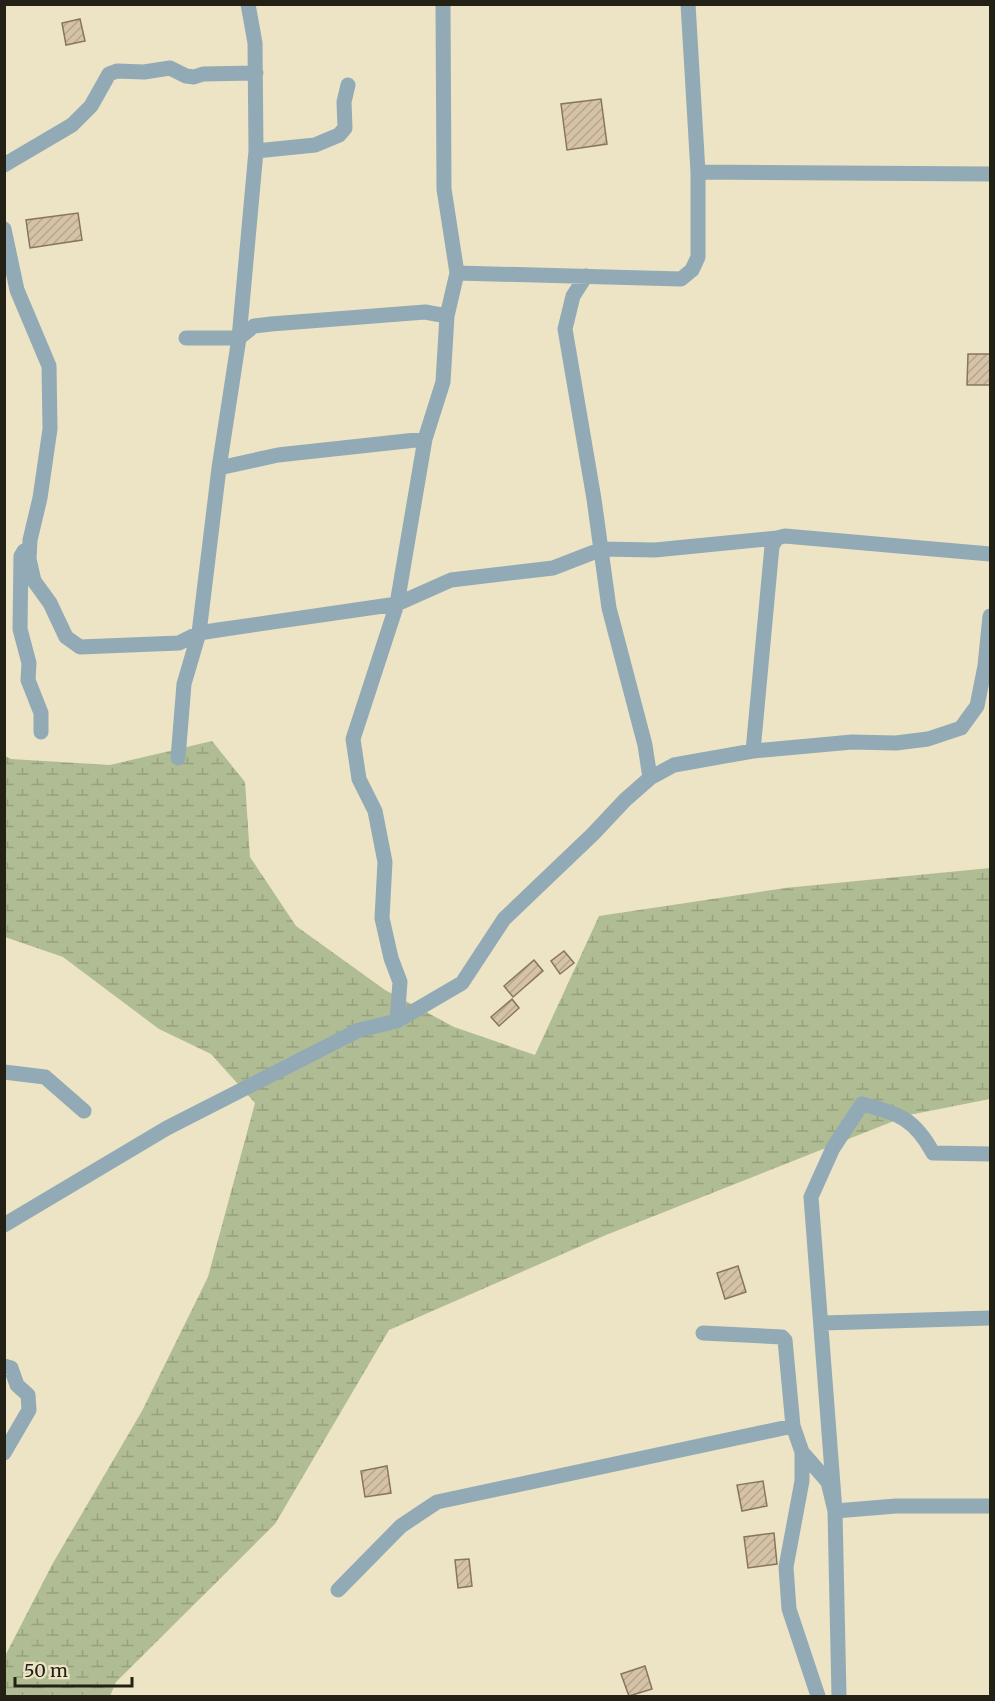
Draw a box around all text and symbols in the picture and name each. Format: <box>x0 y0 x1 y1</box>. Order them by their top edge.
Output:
scale bar <box>15 1650 132 1688</box>
text: 50 m <box>24 1659 68 1682</box>

